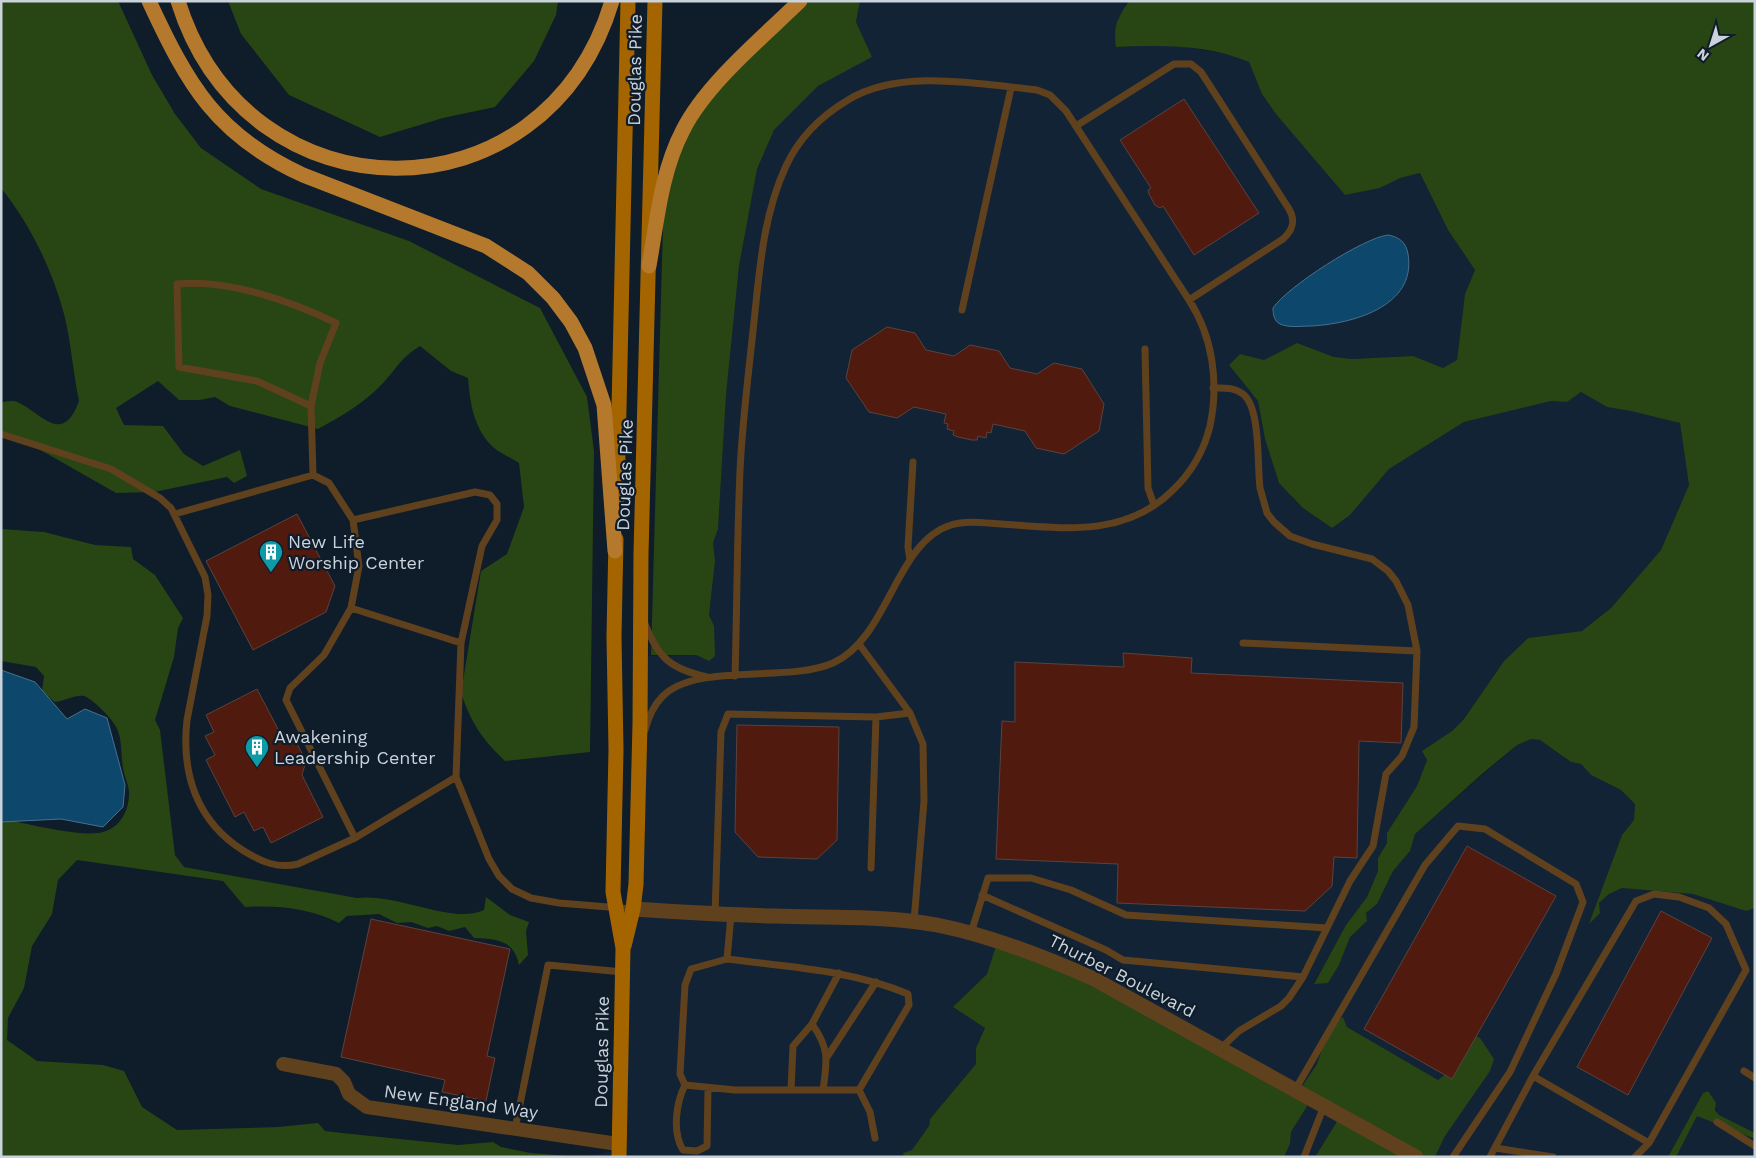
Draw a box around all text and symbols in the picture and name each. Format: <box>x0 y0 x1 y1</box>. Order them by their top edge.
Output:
street label: Douglas Pike <box>623 14 646 126</box>
north arrow <box>1686 20 1736 70</box>
text: N <box>1694 46 1712 65</box>
street label: Douglas Pike <box>612 419 637 531</box>
place label: New Life Worship Center <box>288 531 424 573</box>
building icon: New Life Worship Center <box>258 539 284 573</box>
place label: Awakening Leadership Center <box>274 726 436 768</box>
building icon: Awakening Leadership Center <box>244 734 270 768</box>
street label: Thurber Boulevard <box>1045 929 1199 1022</box>
street label: Douglas Pike <box>590 996 613 1108</box>
street label: New England Way <box>383 1080 540 1123</box>

